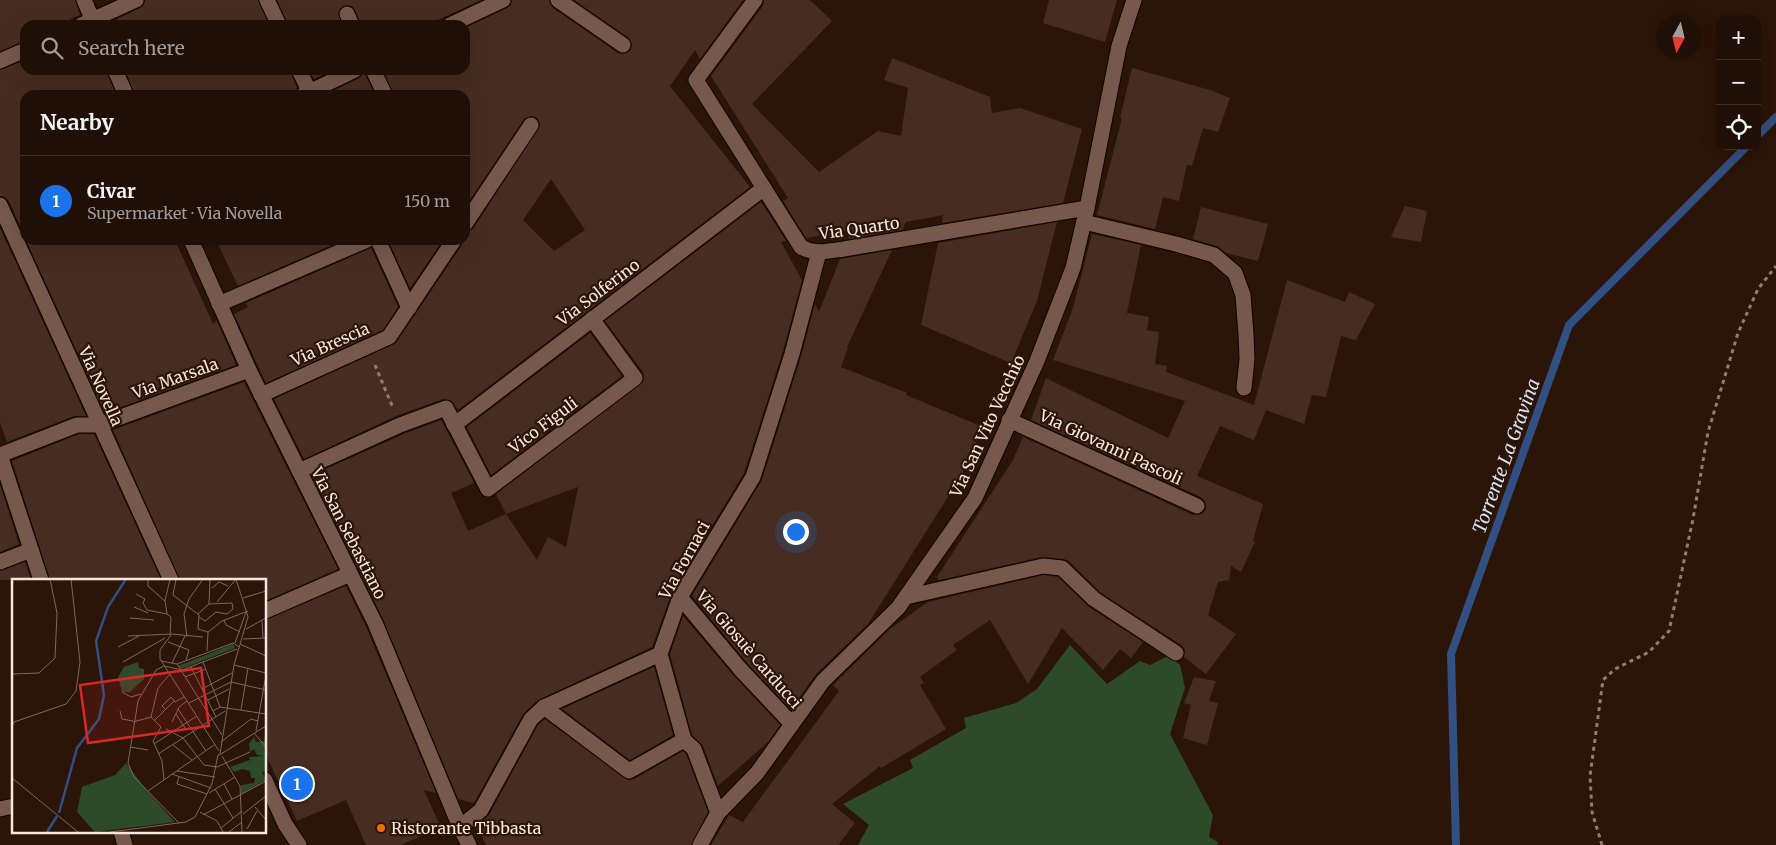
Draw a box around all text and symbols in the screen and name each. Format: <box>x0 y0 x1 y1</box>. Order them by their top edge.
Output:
north arrow <box>1656 15 1701 60</box>
map controls <box>1716 15 1761 150</box>
button: + <box>1716 15 1761 60</box>
search box <box>20 20 470 75</box>
icon: search <box>38 34 66 62</box>
text: Search here <box>78 36 185 60</box>
button: − <box>1716 60 1761 105</box>
button: locate <box>1716 105 1761 150</box>
text: Nearby <box>40 109 114 136</box>
text: Civar <box>87 179 136 203</box>
text: 1 <box>52 191 60 211</box>
text: 150 m <box>404 191 450 211</box>
text: Supermarket · Via Novella <box>87 203 282 223</box>
street label: Via Quarto <box>817 212 901 244</box>
street label: Via Solferino <box>552 254 643 330</box>
street label: Via Brescia <box>287 318 373 371</box>
street label: Via Novella <box>74 342 128 429</box>
street label: Via San Vito Vecchio <box>945 352 1029 501</box>
street label: Via Marsala <box>128 353 221 403</box>
water label: Torrente La Gravina <box>1467 375 1545 537</box>
street label: Vico Figuli <box>504 393 581 458</box>
street label: Via Giovanni Pascoli <box>1035 405 1186 489</box>
street label: Via San Sebastiano <box>307 463 391 602</box>
street label: Via Fornaci <box>654 517 714 603</box>
your location <box>783 519 809 545</box>
inset map <box>12 579 266 832</box>
street label: Via Giosuè Carducci <box>691 585 806 712</box>
pin: 1 <box>281 765 313 803</box>
place label: Ristorante Tibbasta <box>391 818 542 838</box>
marker: Ristorante Tibbasta <box>375 822 387 834</box>

